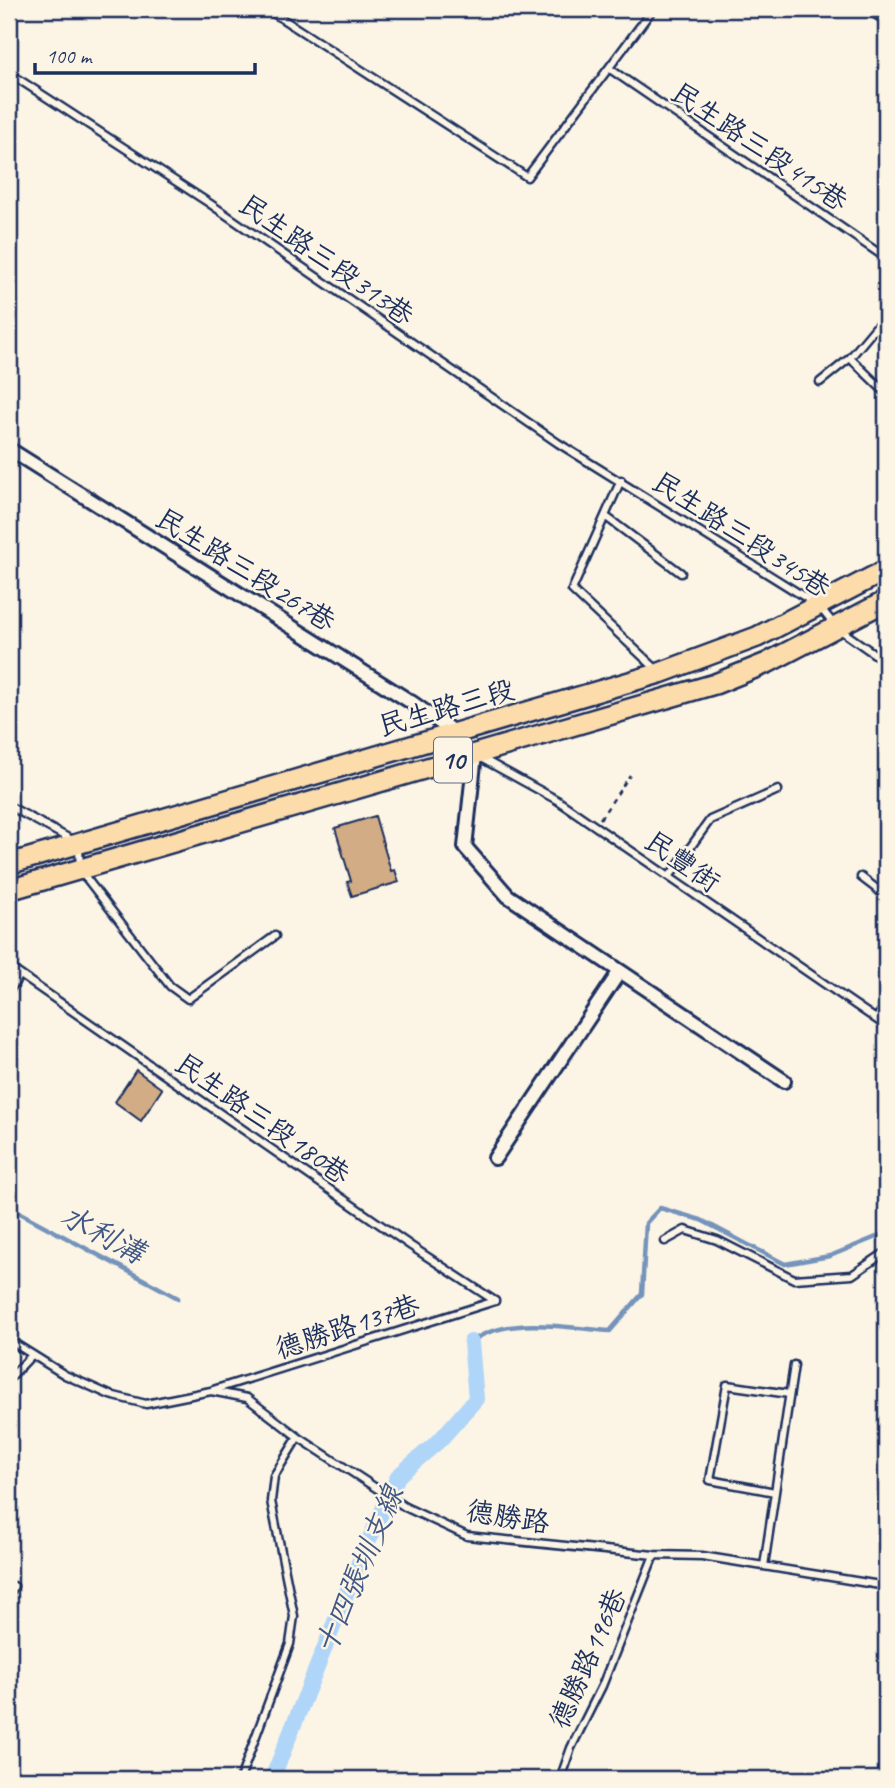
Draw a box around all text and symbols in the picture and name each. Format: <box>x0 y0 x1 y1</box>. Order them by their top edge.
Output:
scale bar <box>35 32 256 76</box>
text: 100 m <box>46 43 93 69</box>
street label: 民生路三段415巷 <box>665 74 856 219</box>
street label: 民生路三段313巷 <box>232 186 422 333</box>
street label: 民生路三段345巷 <box>646 464 838 606</box>
street label: 民生路三段267巷 <box>149 500 343 639</box>
street label: 民生路三段 <box>374 671 518 744</box>
road number: 10 <box>434 738 472 782</box>
street label: 民豐街 <box>638 823 727 900</box>
street label: 民生路三段180巷 <box>168 1045 358 1192</box>
water label: 水利溝 <box>54 1196 154 1273</box>
street label: 德勝路137巷 <box>271 1286 425 1366</box>
water label: 十四張圳支線 <box>306 1478 412 1660</box>
street label: 德勝路 <box>464 1493 552 1540</box>
street label: 德勝路196巷 <box>541 1582 634 1734</box>

